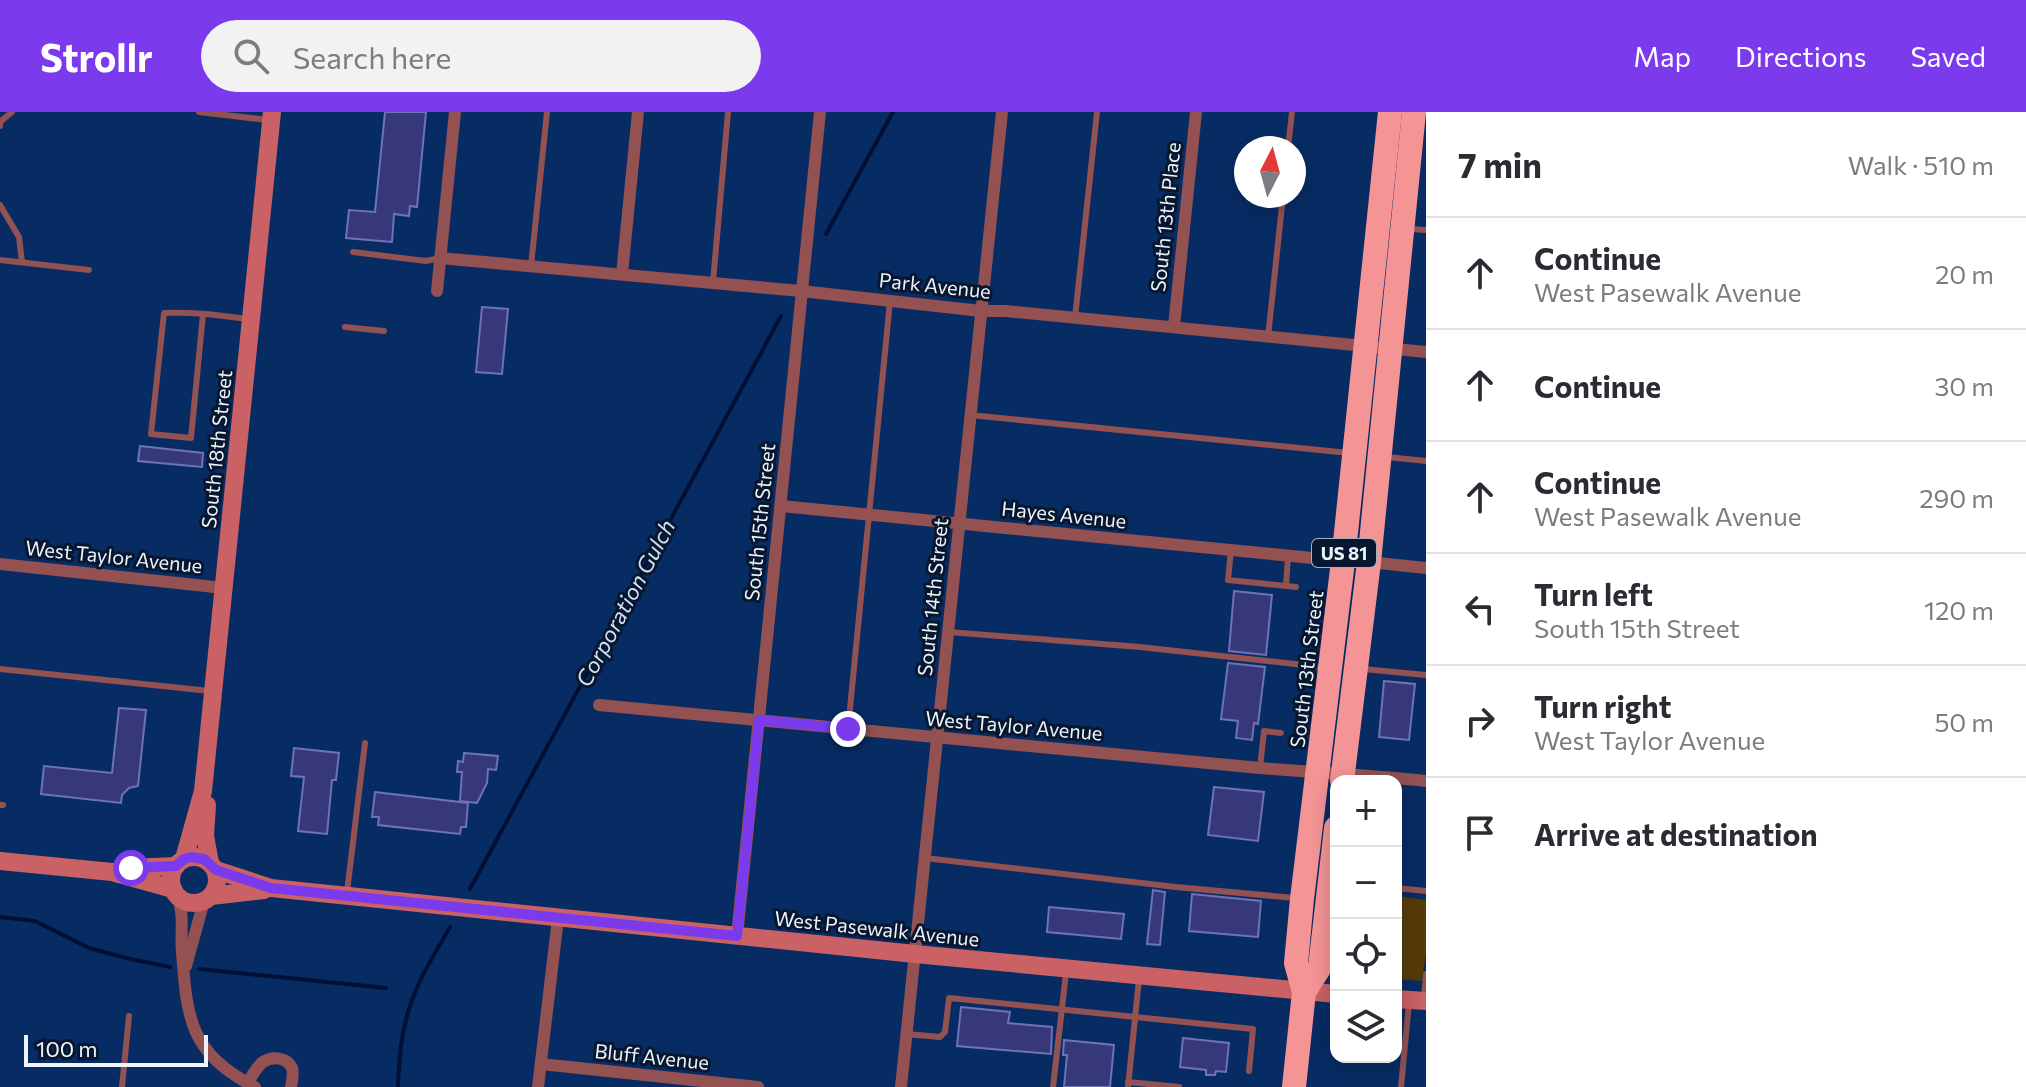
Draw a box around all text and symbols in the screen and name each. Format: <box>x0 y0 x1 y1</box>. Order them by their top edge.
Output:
search box <box>201 20 761 92</box>
text: Strollr <box>40 33 153 80</box>
icon: search <box>229 34 273 78</box>
text: Search here <box>293 38 451 75</box>
text: Map <box>1633 39 1691 73</box>
text: Directions <box>1735 39 1866 73</box>
text: Saved <box>1910 39 1986 73</box>
north arrow <box>1234 136 1306 208</box>
street label: South 13th Place <box>1145 141 1185 293</box>
text: 7 min <box>1458 143 1542 185</box>
text: Walk · 510 m <box>1848 149 1994 180</box>
text: Continue <box>1534 239 1661 276</box>
icon: ahead <box>1458 251 1502 295</box>
text: 20 m <box>1935 258 1994 289</box>
street label: Park Avenue <box>878 267 992 303</box>
text: West Pasewalk Avenue <box>1534 276 1801 307</box>
icon: ahead <box>1458 363 1502 407</box>
text: Continue <box>1534 367 1661 404</box>
street label: South 18th Street <box>196 369 236 529</box>
text: 30 m <box>1935 370 1994 401</box>
street label: South 15th Street <box>739 442 779 602</box>
text: Continue <box>1534 463 1661 500</box>
icon: ahead <box>1458 475 1502 519</box>
text: 290 m <box>1919 482 1994 513</box>
street label: Hayes Avenue <box>1000 496 1128 532</box>
text: West Pasewalk Avenue <box>1534 500 1801 531</box>
water label: Corporation Gulch <box>570 515 680 691</box>
street label: South 14th Street <box>912 517 952 677</box>
street label: West Taylor Avenue <box>24 535 204 577</box>
road number: US 81 <box>1312 539 1376 567</box>
text: Turn left <box>1534 575 1653 612</box>
icon: left <box>1458 587 1502 631</box>
street label: South 13th Street <box>1284 589 1328 749</box>
text: 120 m <box>1924 594 1994 625</box>
text: South 15th Street <box>1534 612 1740 643</box>
text: Turn right <box>1534 687 1671 724</box>
icon: right <box>1458 699 1502 743</box>
street label: West Taylor Avenue <box>924 705 1104 745</box>
text: 50 m <box>1934 706 1994 737</box>
route end <box>830 711 866 747</box>
text: West Taylor Avenue <box>1534 724 1765 755</box>
map controls <box>1330 775 1402 1063</box>
button: + <box>1330 775 1402 847</box>
icon: arrive <box>1458 811 1502 855</box>
text: Arrive at destination <box>1534 815 1818 852</box>
button: − <box>1330 847 1402 919</box>
route start <box>113 850 149 886</box>
street label: West Pasewalk Avenue <box>773 905 981 951</box>
button: locate <box>1330 919 1402 991</box>
button: layers <box>1330 991 1402 1063</box>
scale bar <box>24 1031 208 1067</box>
text: 100 m <box>36 1035 98 1062</box>
street label: Bluff Avenue <box>594 1038 710 1074</box>

